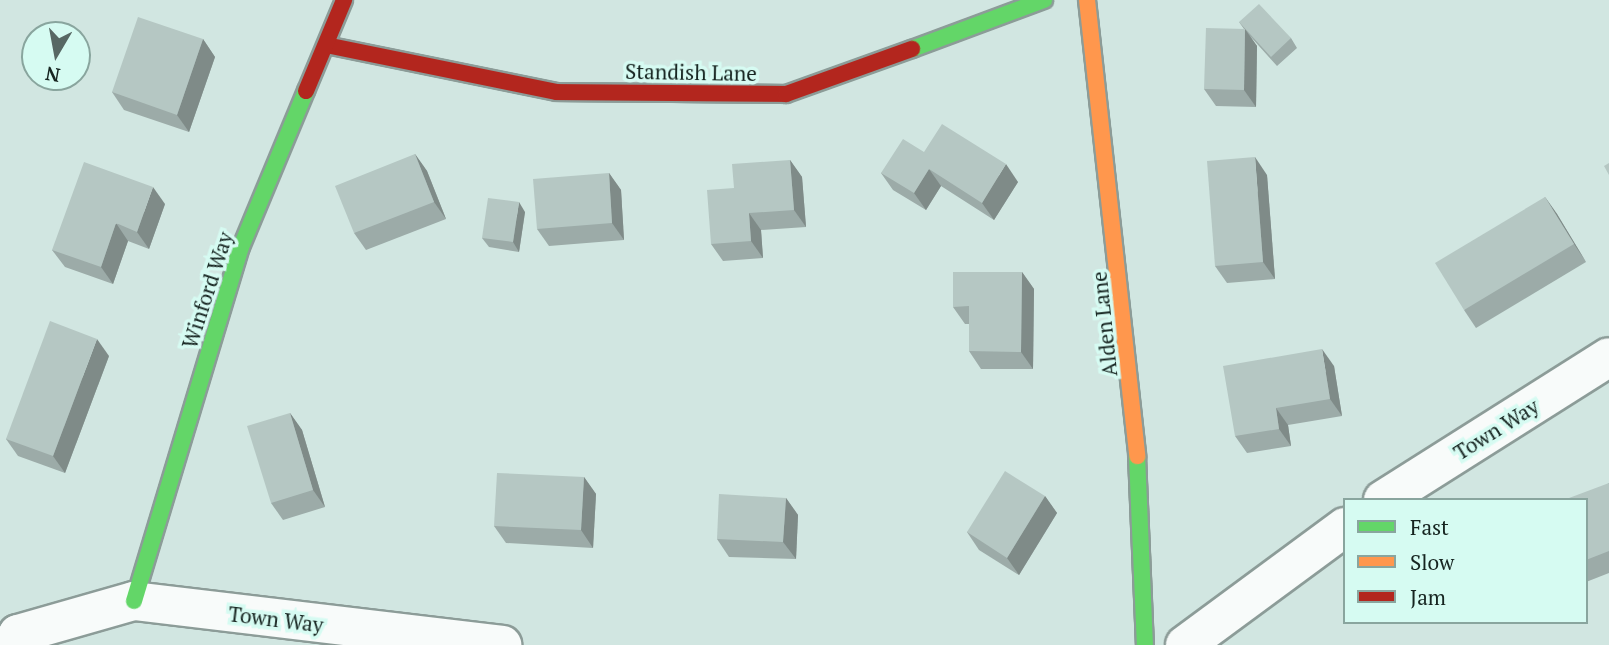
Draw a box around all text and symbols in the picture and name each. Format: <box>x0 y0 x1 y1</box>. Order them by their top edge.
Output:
north arrow <box>21 21 91 91</box>
street label: Standish Lane <box>625 58 757 86</box>
text: N <box>43 62 62 89</box>
street label: Winford Way <box>176 229 238 351</box>
street label: Alden Lane <box>1086 270 1122 378</box>
street label: Town Way <box>1449 393 1543 465</box>
legend <box>1343 498 1588 624</box>
text: Fast <box>1410 513 1449 541</box>
text: Slow <box>1410 548 1454 576</box>
text: Jam <box>1410 583 1446 611</box>
street label: Town Way <box>227 601 325 637</box>

